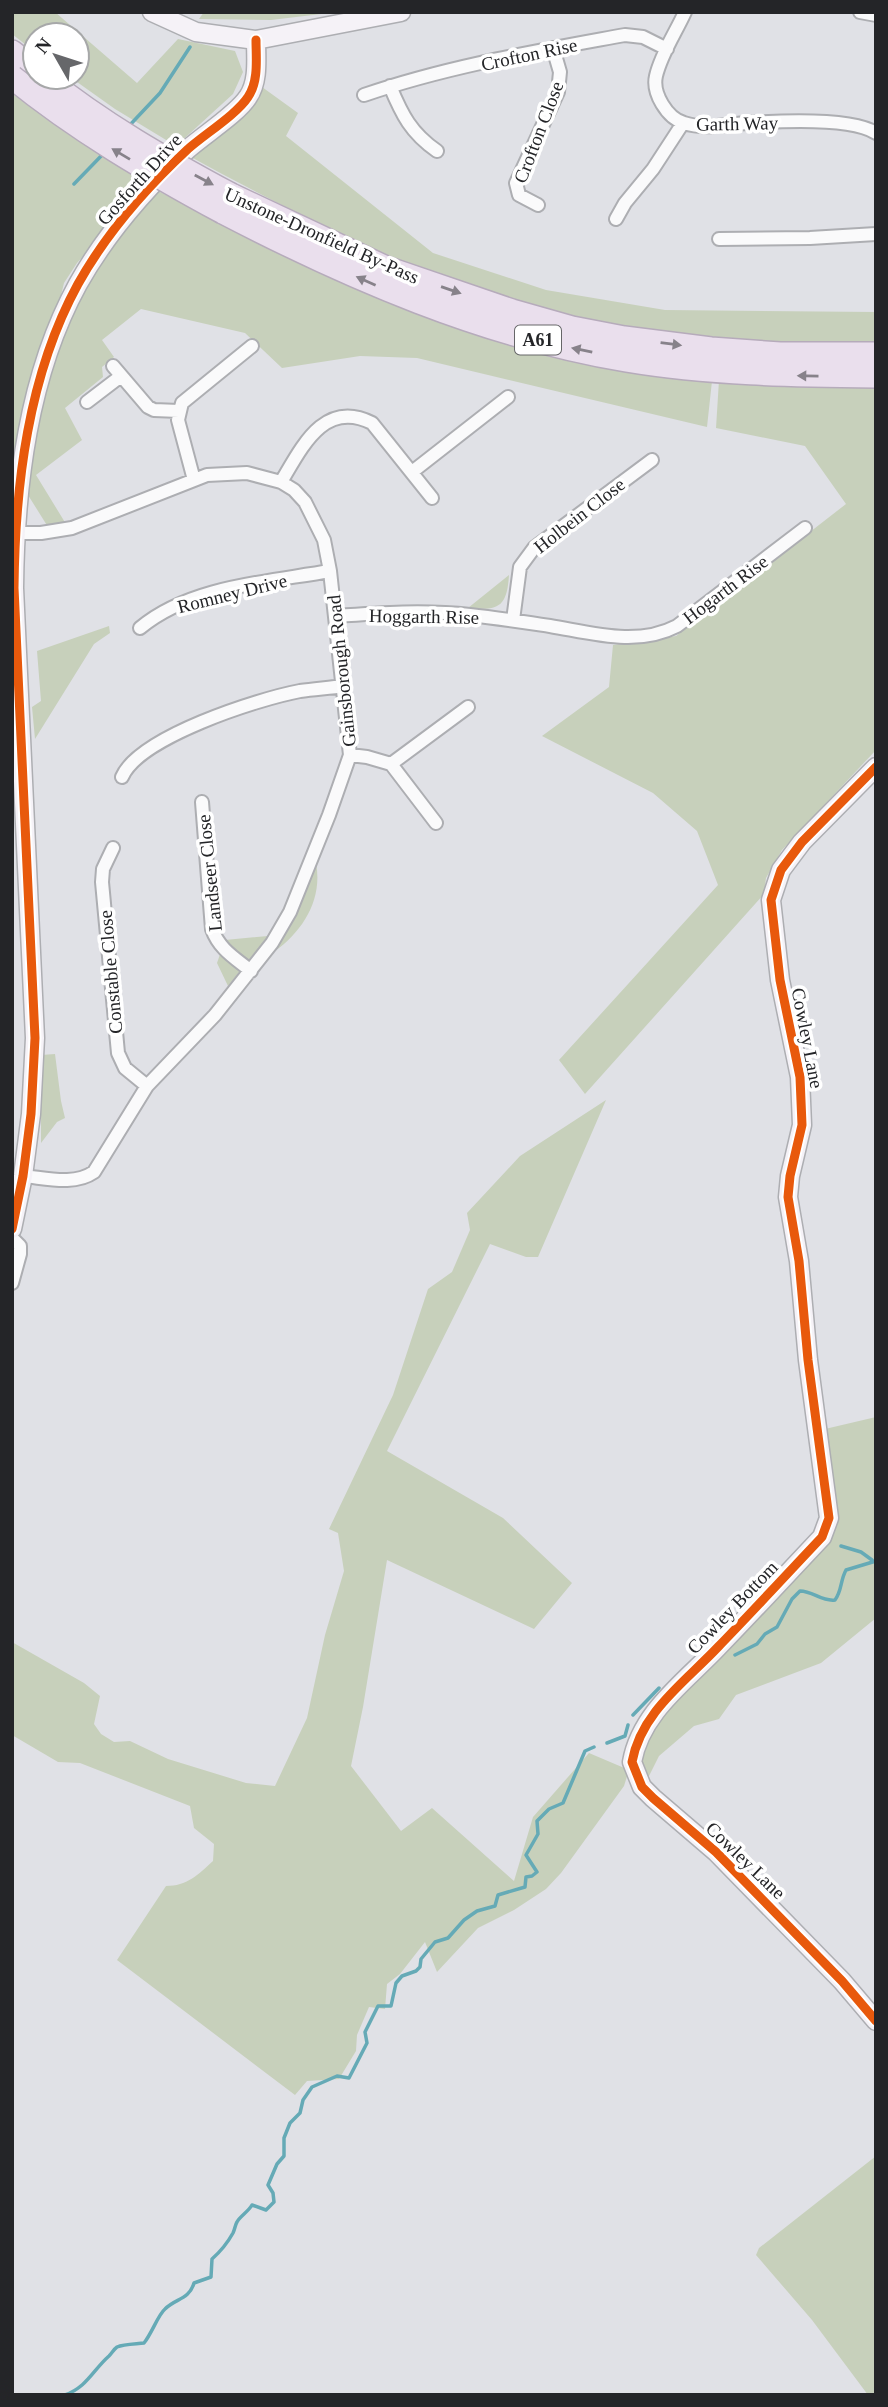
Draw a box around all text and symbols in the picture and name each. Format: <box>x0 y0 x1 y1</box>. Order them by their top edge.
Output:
north arrow <box>21 21 91 91</box>
text: N <box>31 33 56 58</box>
street label: Crofton Rise <box>479 34 579 75</box>
street label: Crofton Close <box>509 78 567 186</box>
street label: Garth Way <box>696 112 779 135</box>
street label: Gosforth Drive <box>93 129 186 229</box>
one-way arrow <box>111 148 130 161</box>
one-way arrow <box>194 174 214 186</box>
street label: Unstone-Dronfield By-Pass <box>221 183 422 288</box>
one-way arrow <box>355 275 376 286</box>
one-way arrow <box>441 285 462 296</box>
road number: A61 <box>515 326 561 354</box>
one-way arrow <box>660 339 682 350</box>
one-way arrow <box>571 345 593 356</box>
one-way arrow <box>796 370 818 381</box>
street label: Holbein Close <box>530 473 629 557</box>
street label: Hogarth Rise <box>679 551 772 628</box>
street label: Romney Drive <box>175 570 289 617</box>
street label: Gainsborough Road <box>323 594 360 748</box>
street label: Hoggarth Rise <box>369 605 479 628</box>
street label: Landseer Close <box>193 813 226 933</box>
street label: Constable Close <box>95 909 126 1035</box>
street label: Cowley Lane <box>787 986 828 1090</box>
street label: Cowley Bottom <box>683 1556 782 1658</box>
street label: Cowley Lane <box>702 1817 790 1903</box>

